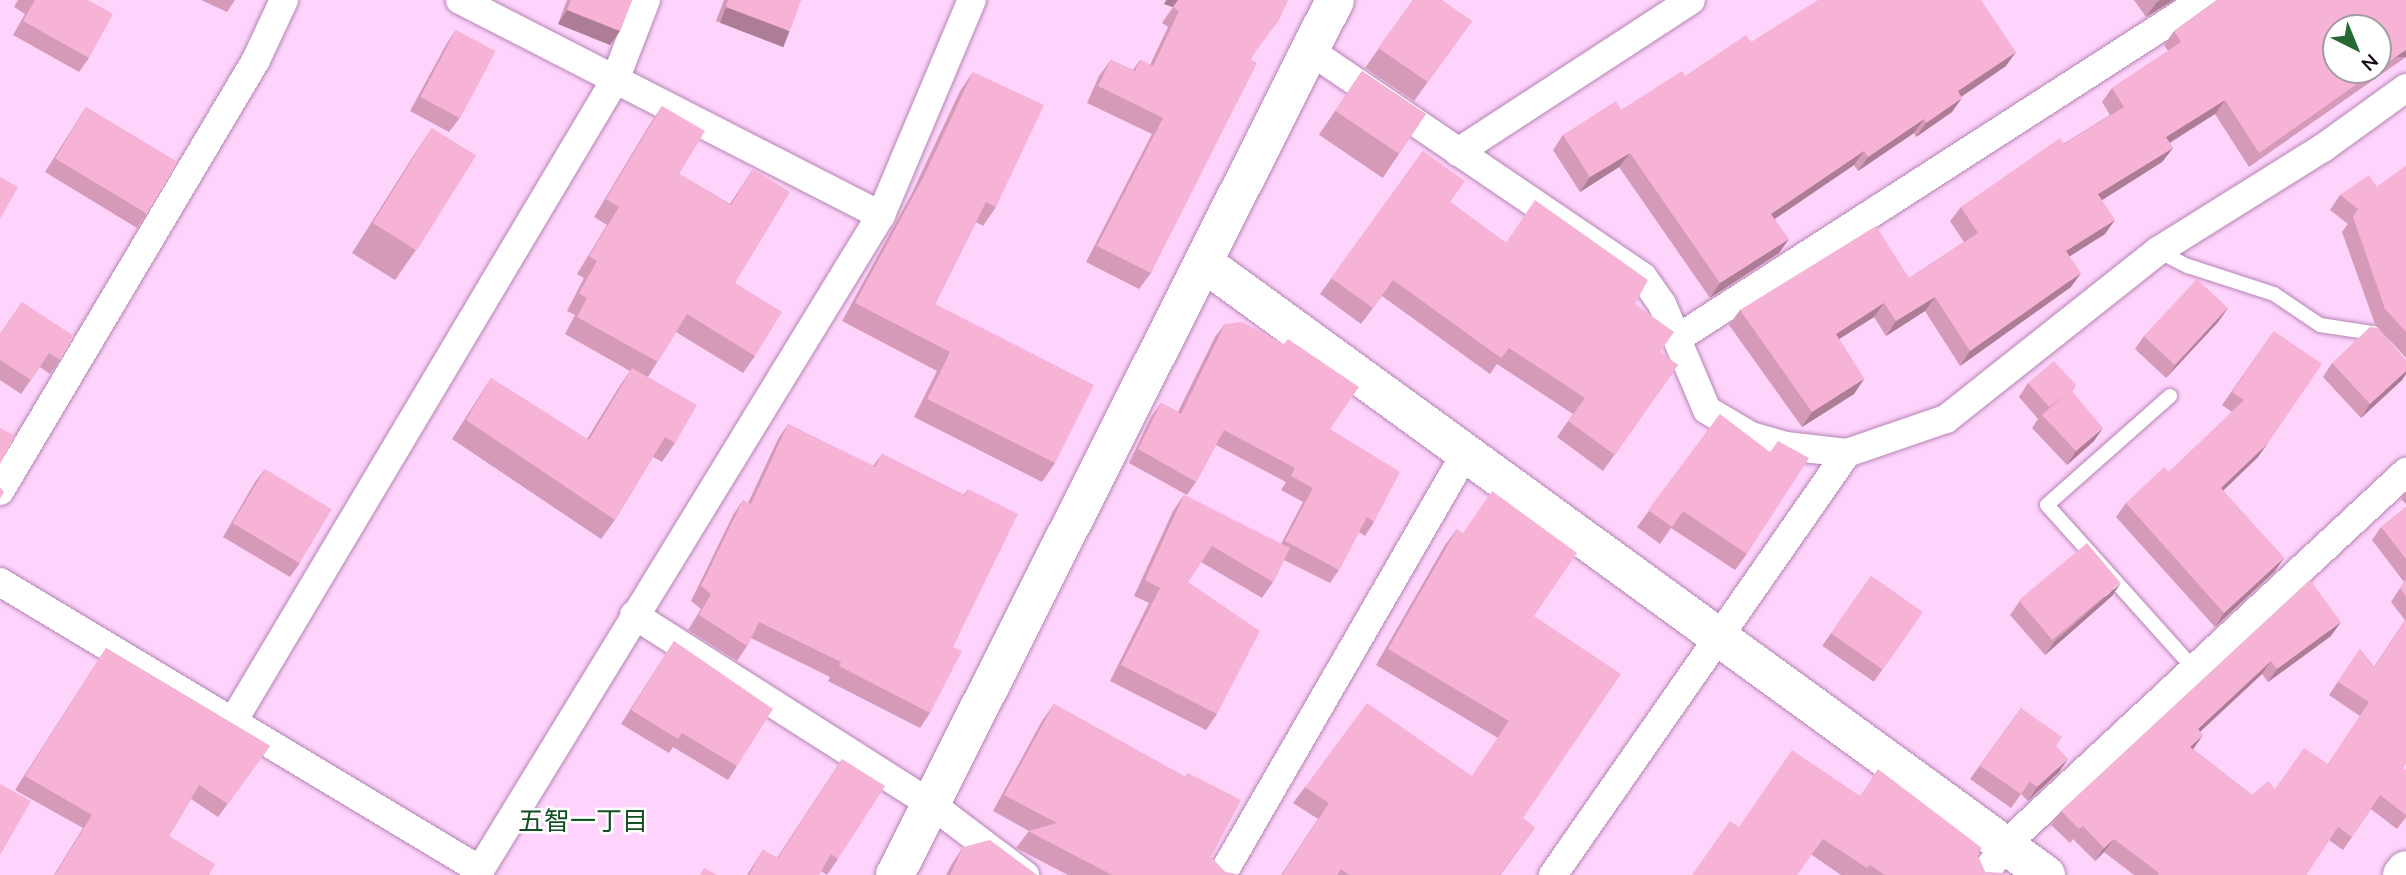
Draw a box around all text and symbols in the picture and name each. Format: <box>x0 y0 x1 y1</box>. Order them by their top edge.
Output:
north arrow <box>2322 14 2392 84</box>
text: N <box>2357 49 2383 77</box>
district label: 五智一丁目 <box>518 805 648 837</box>

